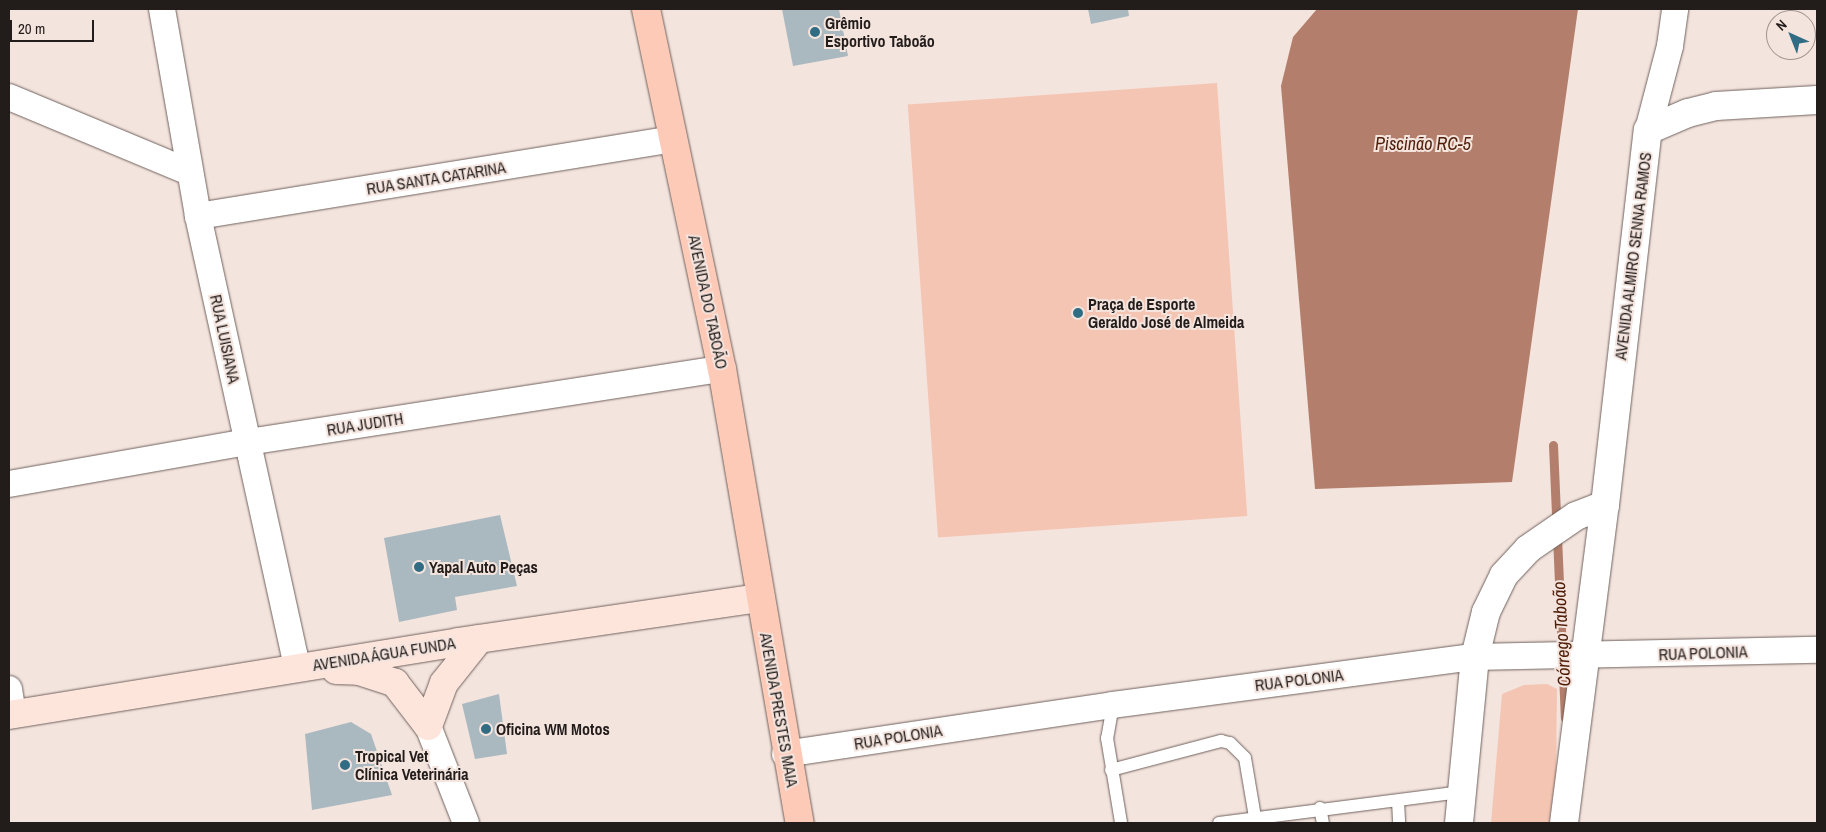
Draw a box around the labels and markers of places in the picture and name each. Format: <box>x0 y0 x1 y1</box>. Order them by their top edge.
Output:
place label: Grêmio Esportivo Taboão <box>825 13 935 51</box>
marker: Grêmio Esportivo Taboão <box>809 26 821 38</box>
place label: Praça de Esporte Geraldo José de Almeida <box>1088 294 1245 332</box>
marker: Praça de Esporte Geraldo José de Almeida <box>1072 307 1084 319</box>
place label: Yapal Auto Peças <box>429 557 538 577</box>
marker: Yapal Auto Peças <box>413 561 425 573</box>
place label: Oficina WM Motos <box>496 719 610 739</box>
marker: Oficina WM Motos <box>480 723 492 735</box>
place label: Tropical Vet Clínica Veterinária <box>355 746 469 784</box>
marker: Tropical Vet Clínica Veterinária <box>339 759 351 771</box>

